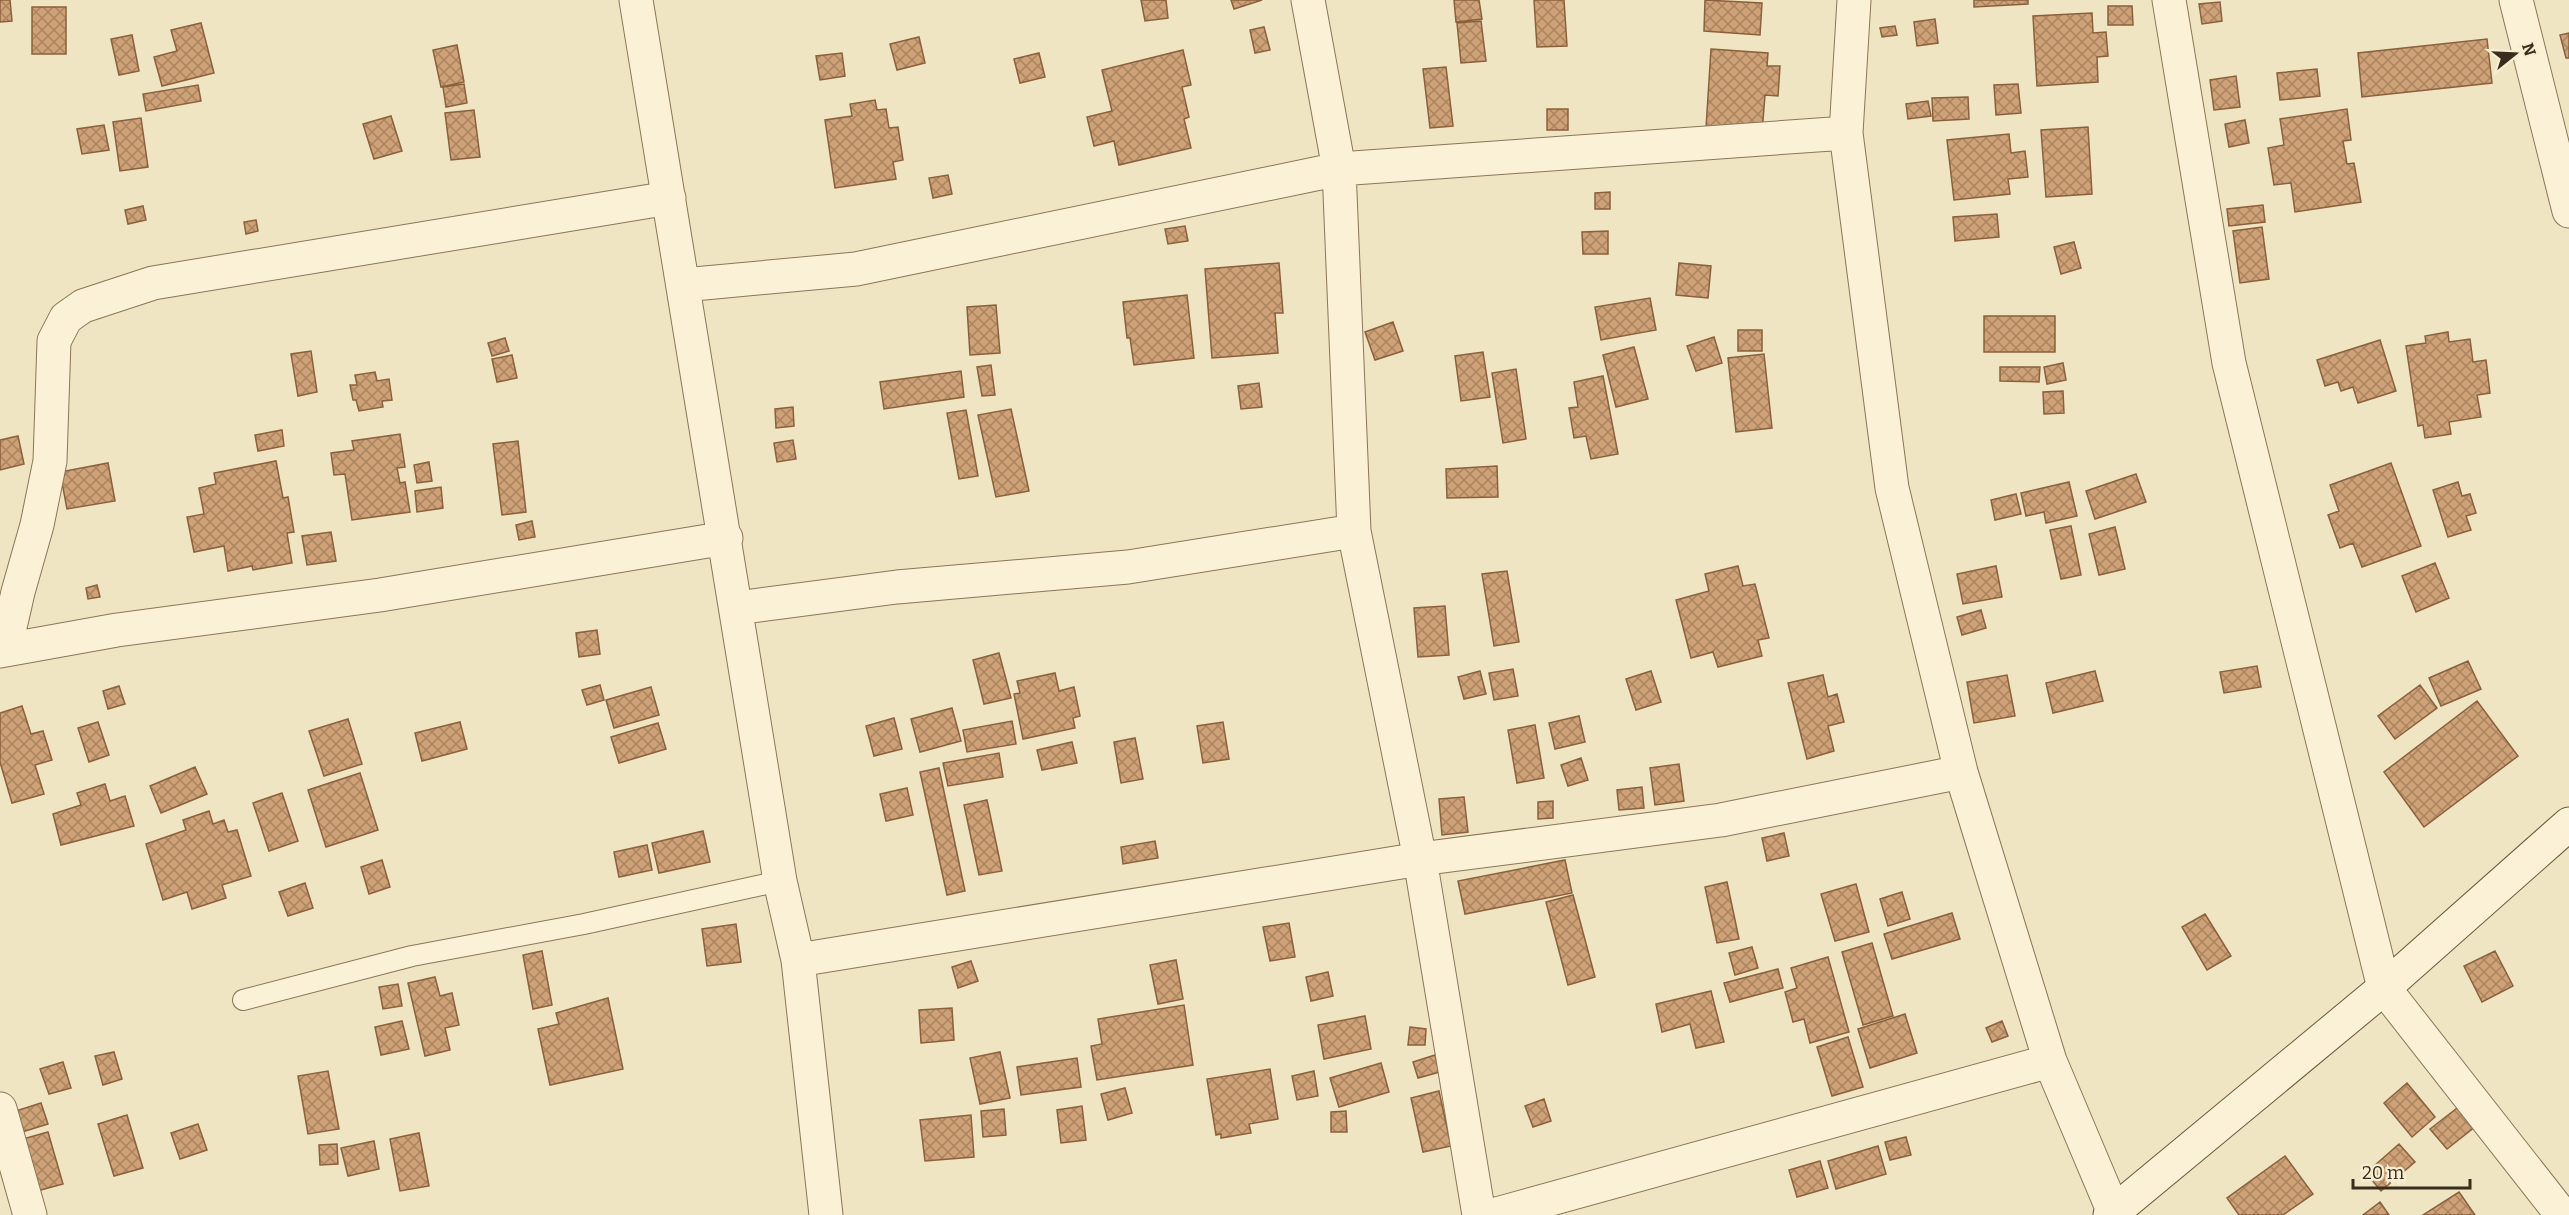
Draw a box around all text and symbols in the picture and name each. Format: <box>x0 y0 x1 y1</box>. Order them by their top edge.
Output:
north arrow <box>2485 24 2545 84</box>
text: N <box>2518 41 2540 58</box>
scale bar <box>2353 1152 2470 1190</box>
text: 20 m <box>2362 1162 2404 1184</box>

